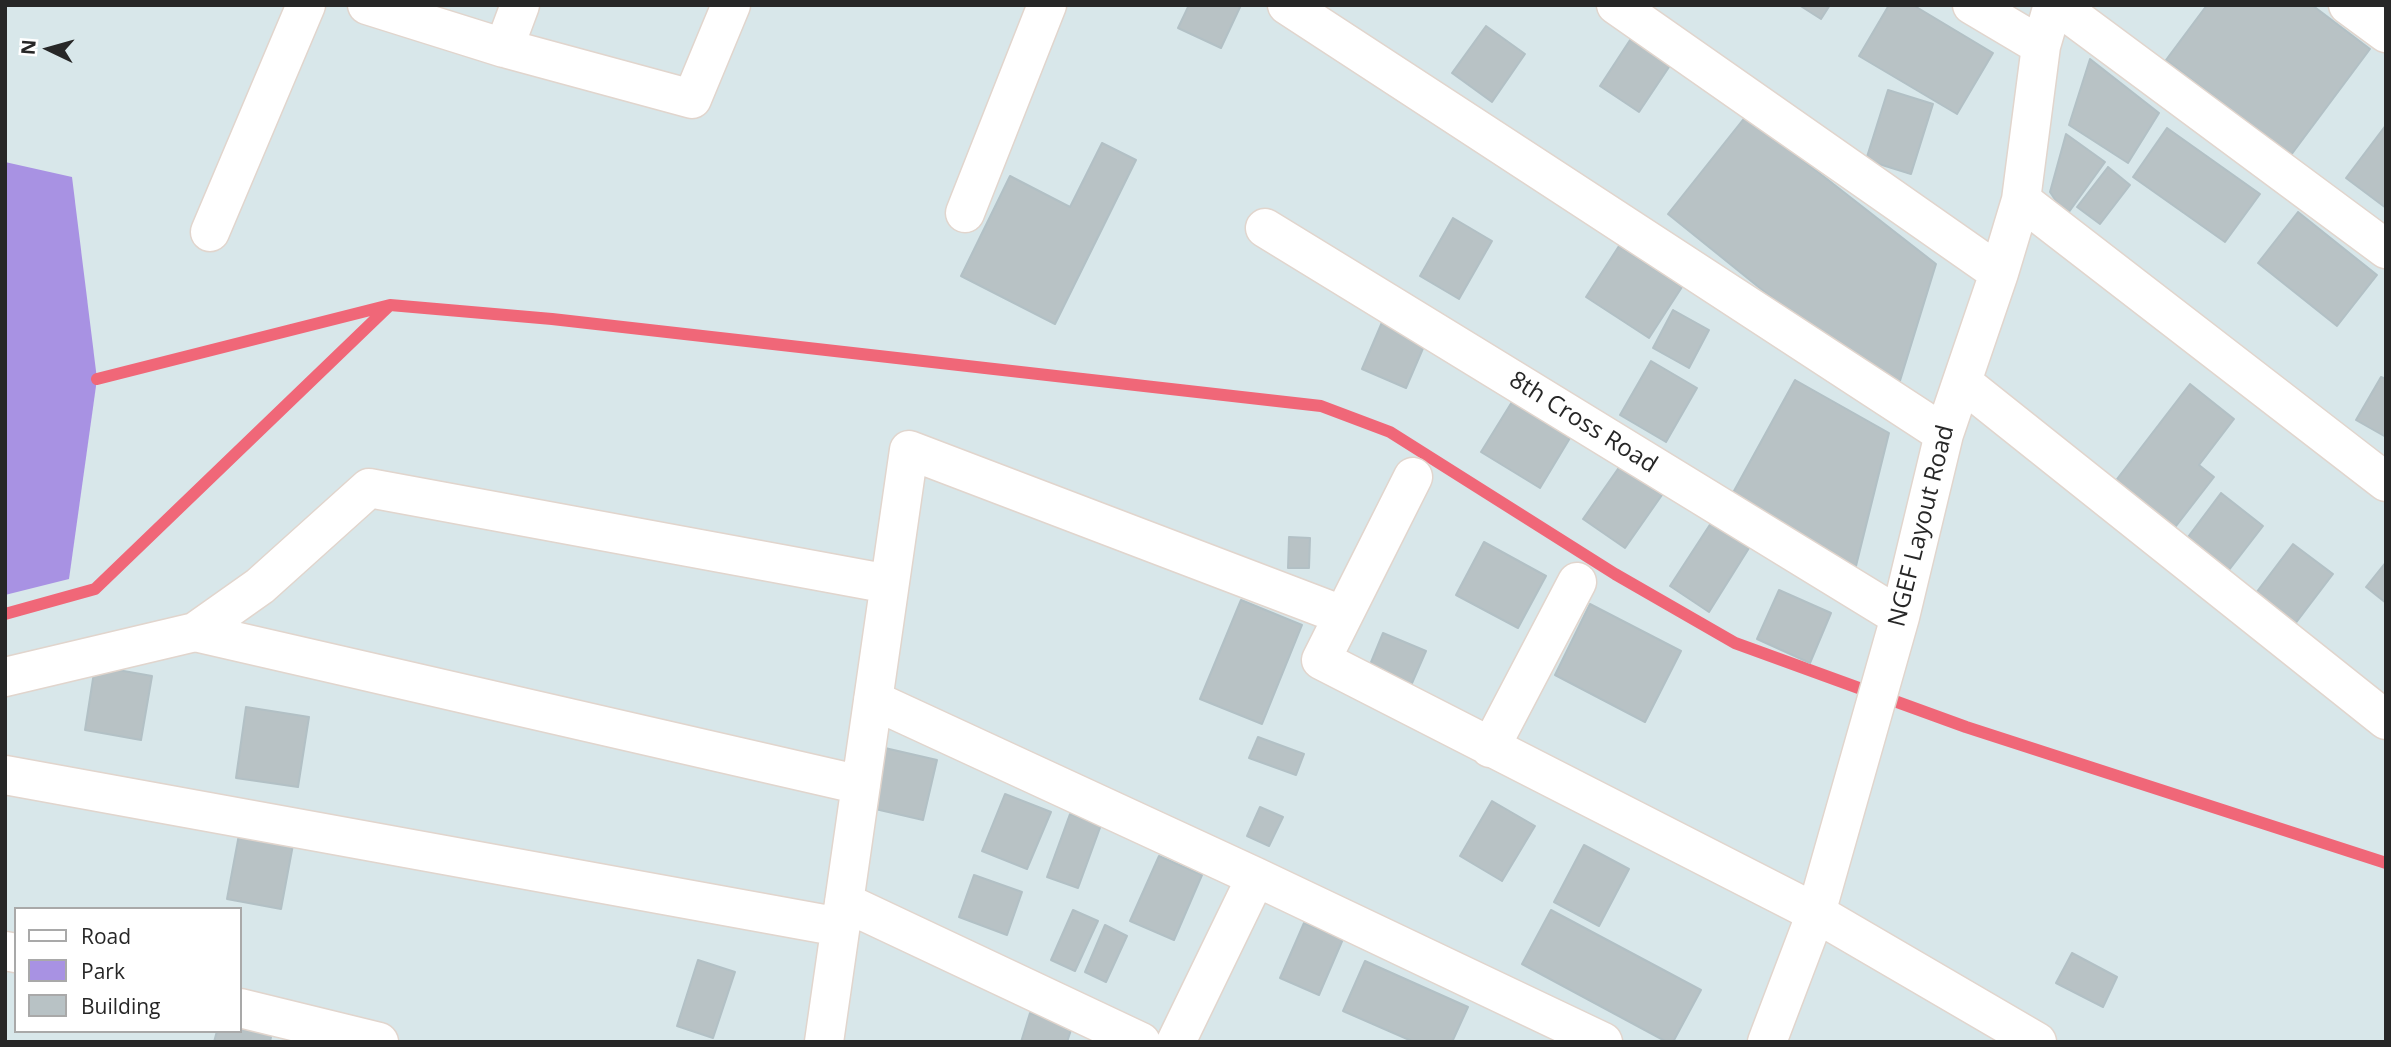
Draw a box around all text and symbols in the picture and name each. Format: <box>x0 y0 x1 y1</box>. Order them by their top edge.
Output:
north arrow <box>14 14 84 84</box>
text: N <box>14 38 42 56</box>
street label: 8th Cross Road <box>1504 366 1662 480</box>
street label: NGEF Layout Road <box>1883 422 1961 630</box>
legend <box>14 907 242 1033</box>
text: Road <box>81 922 131 950</box>
text: Park <box>81 957 125 985</box>
text: Building <box>81 992 160 1020</box>

